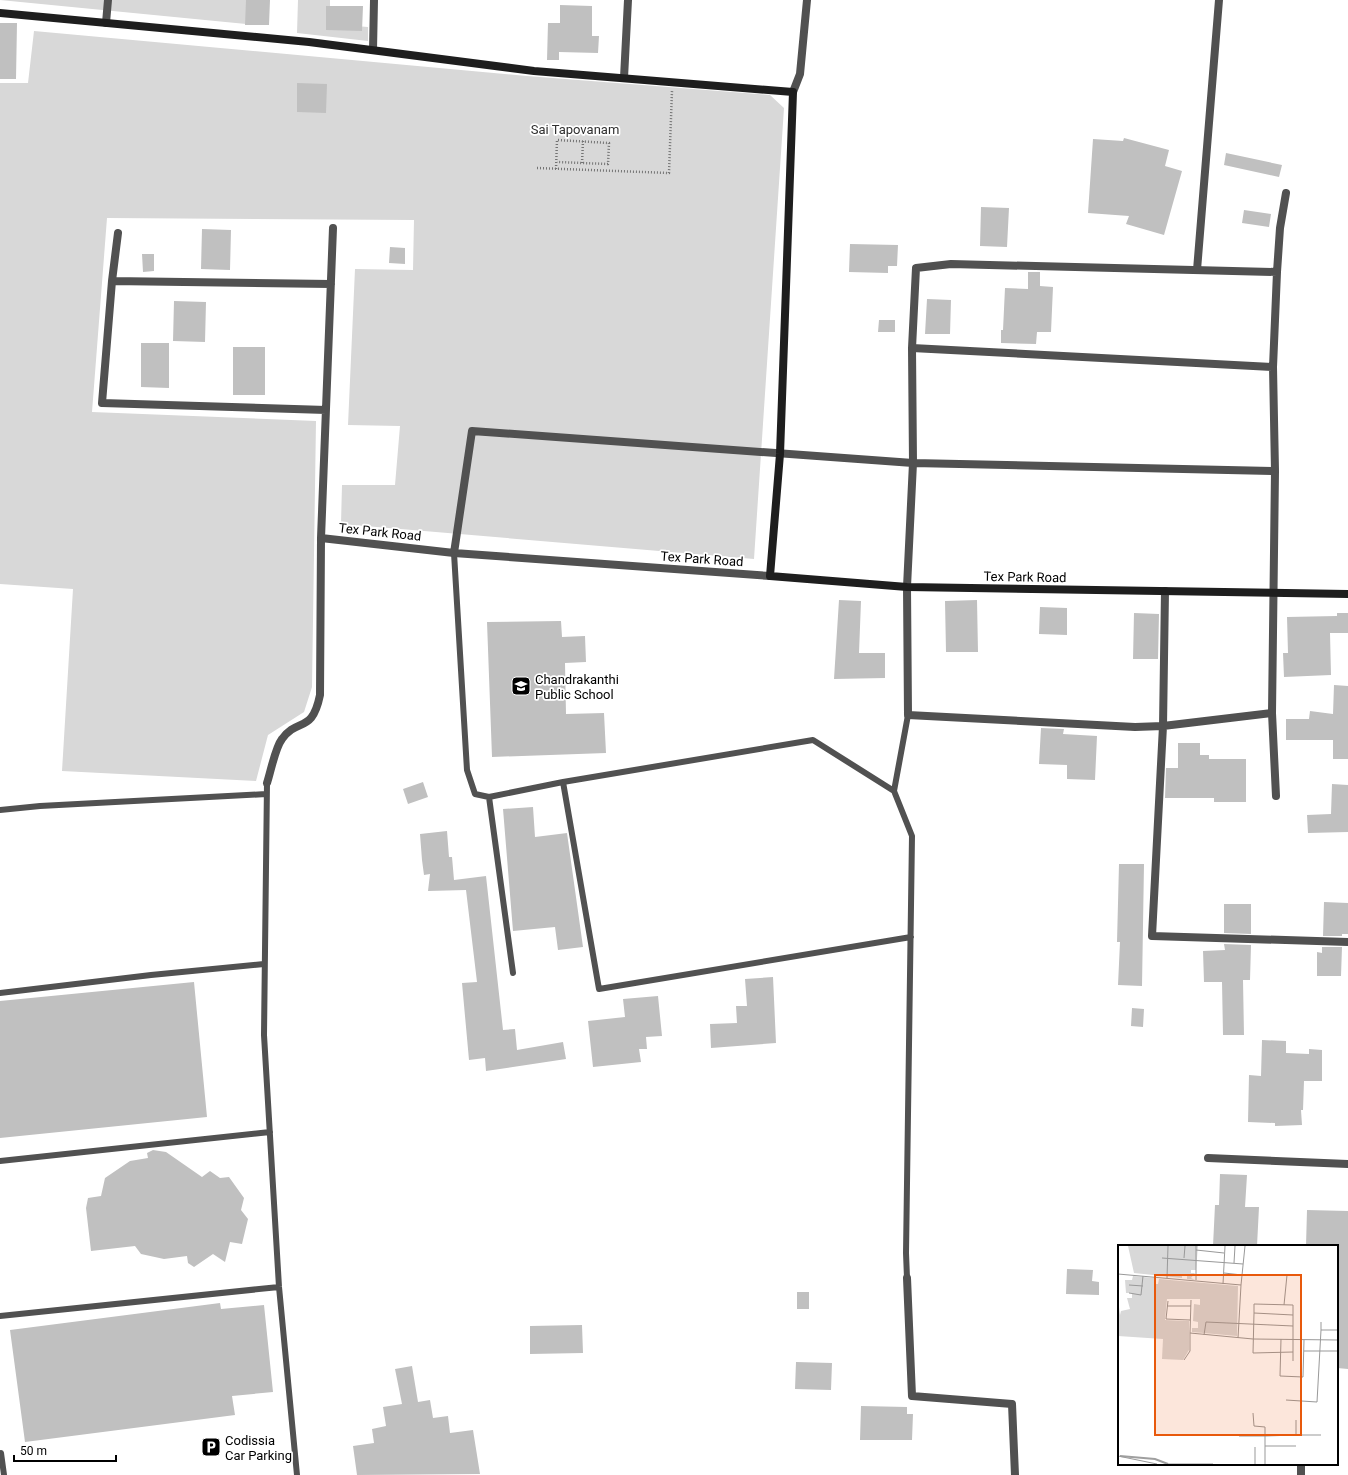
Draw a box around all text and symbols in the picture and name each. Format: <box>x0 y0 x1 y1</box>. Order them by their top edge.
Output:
park label: Sai Tapovanam <box>531 122 619 137</box>
street label: Tex Park Road <box>338 520 422 544</box>
street label: Tex Park Road <box>660 549 744 569</box>
street label: Tex Park Road <box>983 569 1067 585</box>
place label: Chandrakanthi Public School <box>535 672 619 702</box>
school or university icon: Chandrakanthi Public School <box>510 675 532 697</box>
inset map <box>1118 1245 1338 1465</box>
place label: Codissia Car Parking <box>225 1433 292 1463</box>
parking icon: Codissia Car Parking <box>200 1436 222 1458</box>
scale bar <box>14 1437 116 1463</box>
text: 50 m <box>20 1444 47 1458</box>

